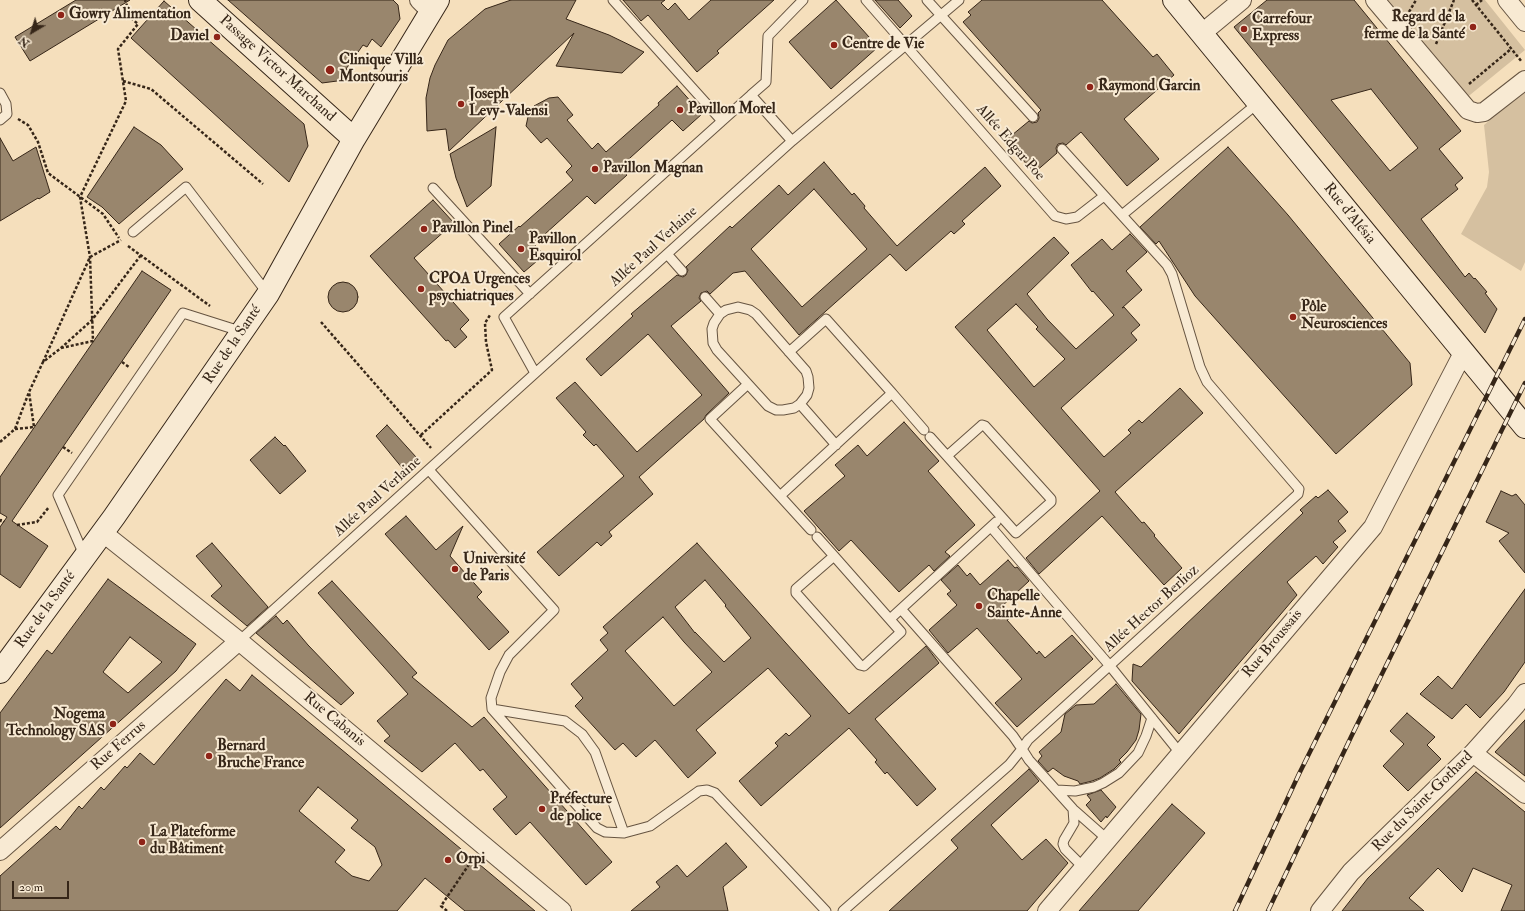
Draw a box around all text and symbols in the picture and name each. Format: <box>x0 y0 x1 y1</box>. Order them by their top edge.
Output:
place label: Gowry Alimentation <box>69 6 191 24</box>
place label: Regard de la ferme de la Santé <box>1364 9 1465 44</box>
marker: Gowry Alimentation <box>56 10 66 20</box>
place label: Carrefour Express <box>1252 11 1312 46</box>
north arrow <box>12 12 52 52</box>
street label: Passage Victor Marchand <box>215 12 339 126</box>
marker: Regard de la ferme de la Santé <box>1468 22 1478 32</box>
marker: Carrefour Express <box>1239 24 1249 34</box>
place label: Daviel <box>170 28 209 46</box>
marker: Daviel <box>212 32 222 42</box>
text: N <box>16 34 32 50</box>
place label: Centre de Vie <box>842 36 924 54</box>
marker: Centre de Vie <box>829 40 839 50</box>
place label: Clinique Villa Montsouris <box>339 52 423 87</box>
marker: Clinique Villa Montsouris <box>324 64 336 76</box>
place label: Raymond Garcin <box>1098 78 1200 96</box>
marker: Raymond Garcin <box>1085 82 1095 92</box>
place label: Joseph Levy-Valensi <box>469 86 548 121</box>
marker: Joseph Levy-Valensi <box>456 99 466 109</box>
place label: Pavillon Morel <box>688 101 776 119</box>
street label: Allée Edgar Poe <box>972 101 1048 185</box>
marker: Pavillon Morel <box>675 105 685 115</box>
place label: Pavillon Magnan <box>603 160 703 178</box>
marker: Pavillon Magnan <box>590 164 600 174</box>
street label: Rue d'Alésia <box>1319 180 1379 248</box>
street label: Allée Paul Verlaine <box>607 203 701 291</box>
place label: Pavillon Pinel <box>432 220 513 238</box>
marker: Pavillon Pinel <box>419 224 429 234</box>
place label: Pavillon Esquirol <box>529 231 581 266</box>
marker: Pavillon Esquirol <box>516 244 526 254</box>
place label: CPOA Urgences psychiatriques <box>429 271 530 306</box>
marker: CPOA Urgences psychiatriques <box>416 284 426 294</box>
place label: Pôle Neurosciences <box>1301 299 1387 334</box>
street label: Rue de la Santé <box>200 302 266 388</box>
marker: Pôle Neurosciences <box>1288 312 1298 322</box>
street label: Allée Paul Verlaine <box>331 453 425 541</box>
place label: Université de Paris <box>463 551 525 586</box>
street label: Allée Hector Berlioz <box>1101 562 1203 656</box>
marker: Université de Paris <box>450 564 460 574</box>
street label: Rue de la Santé <box>12 568 80 652</box>
place label: Chapelle Sainte-Anne <box>987 588 1062 623</box>
marker: Chapelle Sainte-Anne <box>974 601 984 611</box>
street label: Rue Broussais <box>1239 606 1307 682</box>
street label: Rue Cabanis <box>299 689 369 751</box>
place label: Nogema Technology SAS <box>6 706 105 741</box>
street label: Rue Ferrus <box>88 717 150 775</box>
marker: Nogema Technology SAS <box>108 719 118 729</box>
place label: Bernard Bruche France <box>217 738 304 773</box>
street label: Rue du Saint-Gothard <box>1369 748 1477 856</box>
marker: Bernard Bruche France <box>204 751 214 761</box>
place label: Préfecture de police <box>550 791 612 826</box>
marker: Préfecture de police <box>537 804 547 814</box>
place label: La Plateforme du Bâtiment <box>150 824 236 859</box>
marker: La Plateforme du Bâtiment <box>137 837 147 847</box>
place label: Orpi <box>456 851 485 869</box>
marker: Orpi <box>443 855 453 865</box>
scale bar <box>14 873 71 899</box>
text: 20 m <box>19 880 43 895</box>

